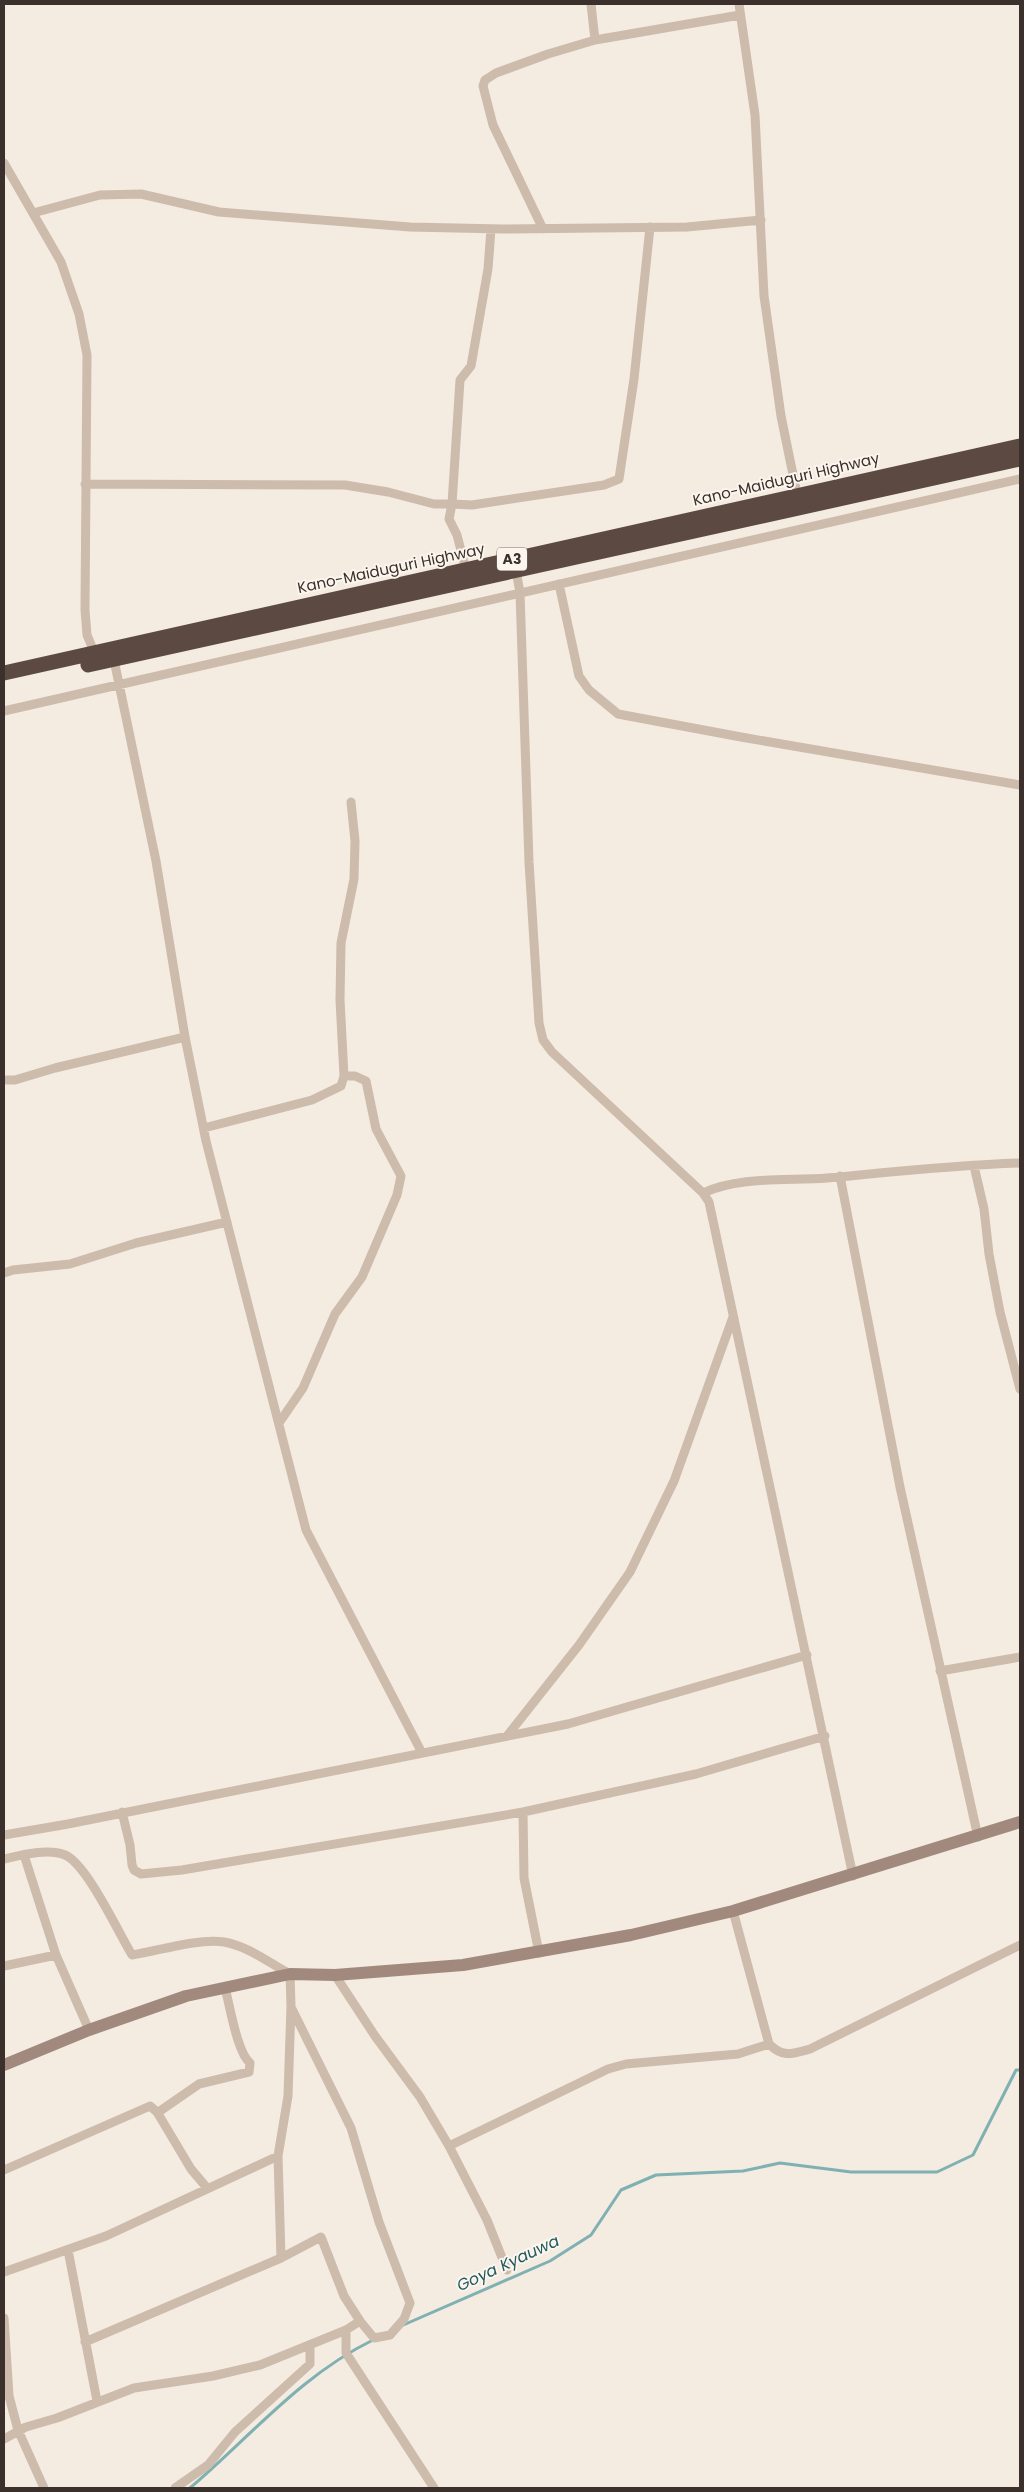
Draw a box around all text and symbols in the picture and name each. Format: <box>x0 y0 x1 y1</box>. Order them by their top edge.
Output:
street label: Kano-Maiduguri Highway <box>691 447 882 511</box>
street label: Kano-Maiduguri Highway <box>295 538 487 598</box>
road number: A3 <box>497 548 527 570</box>
water label: Goya Kyauwa <box>453 2229 563 2297</box>

